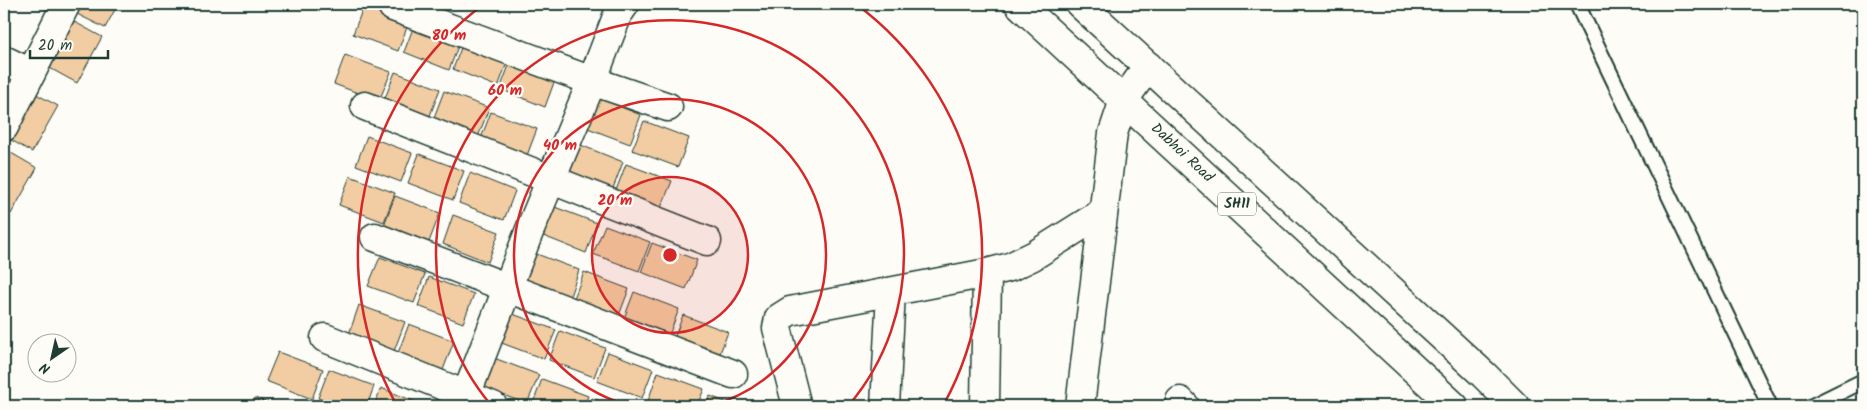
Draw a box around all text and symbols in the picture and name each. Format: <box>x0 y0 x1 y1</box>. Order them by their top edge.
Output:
text: 80 m <box>432 24 466 48</box>
scale bar <box>30 28 108 60</box>
text: 20 m <box>38 34 72 58</box>
text: 60 m <box>488 79 522 103</box>
street label: Dabhoi Road <box>1145 117 1219 189</box>
text: 40 m <box>543 134 577 158</box>
text: 20 m <box>598 189 632 213</box>
road number: SH11 <box>1218 192 1256 215</box>
centre of rings <box>661 246 679 264</box>
north arrow <box>28 332 78 382</box>
text: N <box>35 356 55 380</box>

